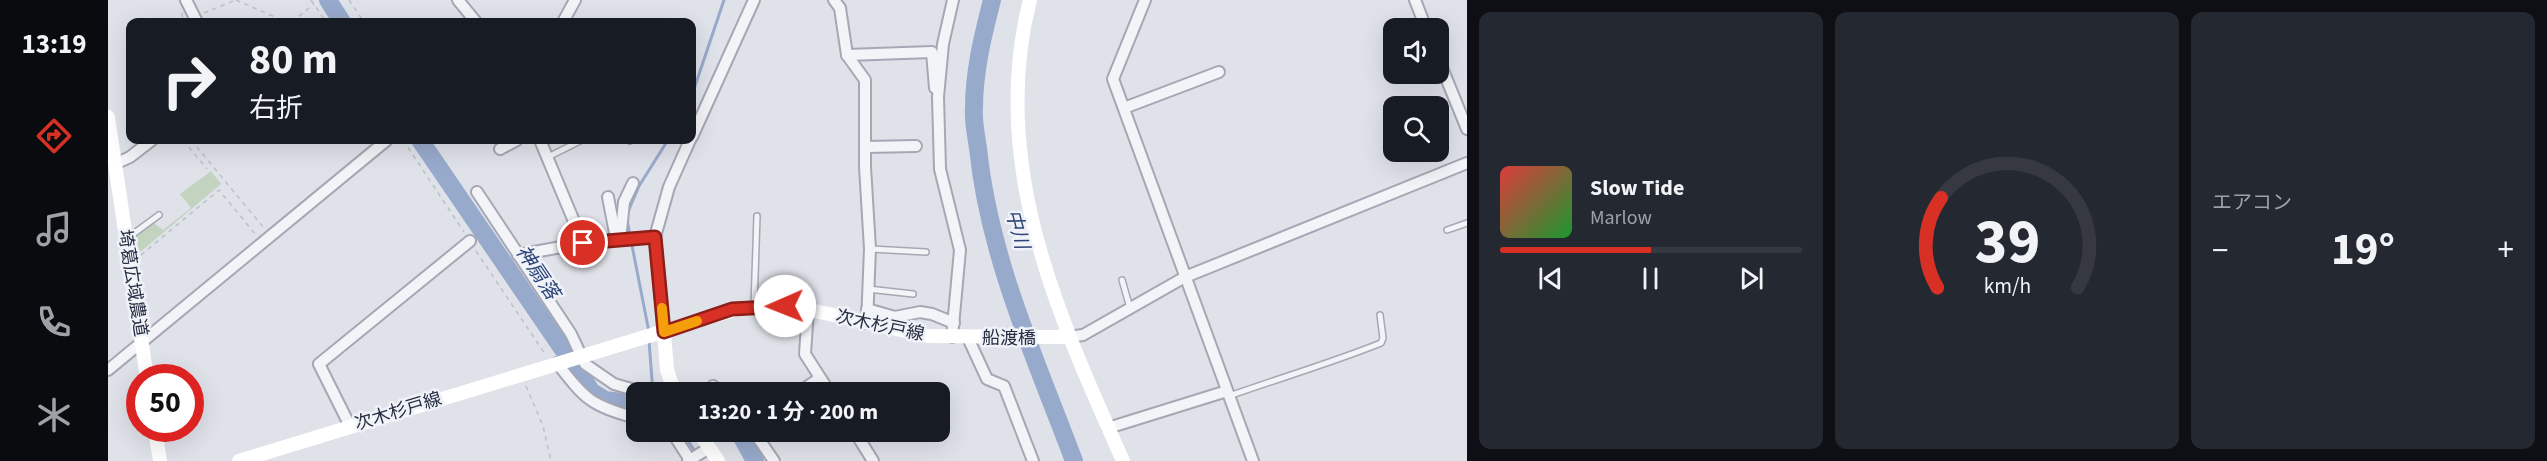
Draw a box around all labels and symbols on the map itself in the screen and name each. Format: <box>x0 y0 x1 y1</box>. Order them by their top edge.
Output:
water label: 中川 <box>998 206 1036 254</box>
pin <box>557 217 608 268</box>
street label: 埼葛広域農道 <box>112 228 153 338</box>
water label: 神扇落 <box>509 240 567 308</box>
position arrow <box>753 274 817 338</box>
street label: 次木杉戸線 <box>833 304 927 347</box>
street label: 船渡橋 <box>982 326 1036 351</box>
speed limit sign: 50 <box>126 364 204 442</box>
street label: 次木杉戸線 <box>351 386 445 437</box>

